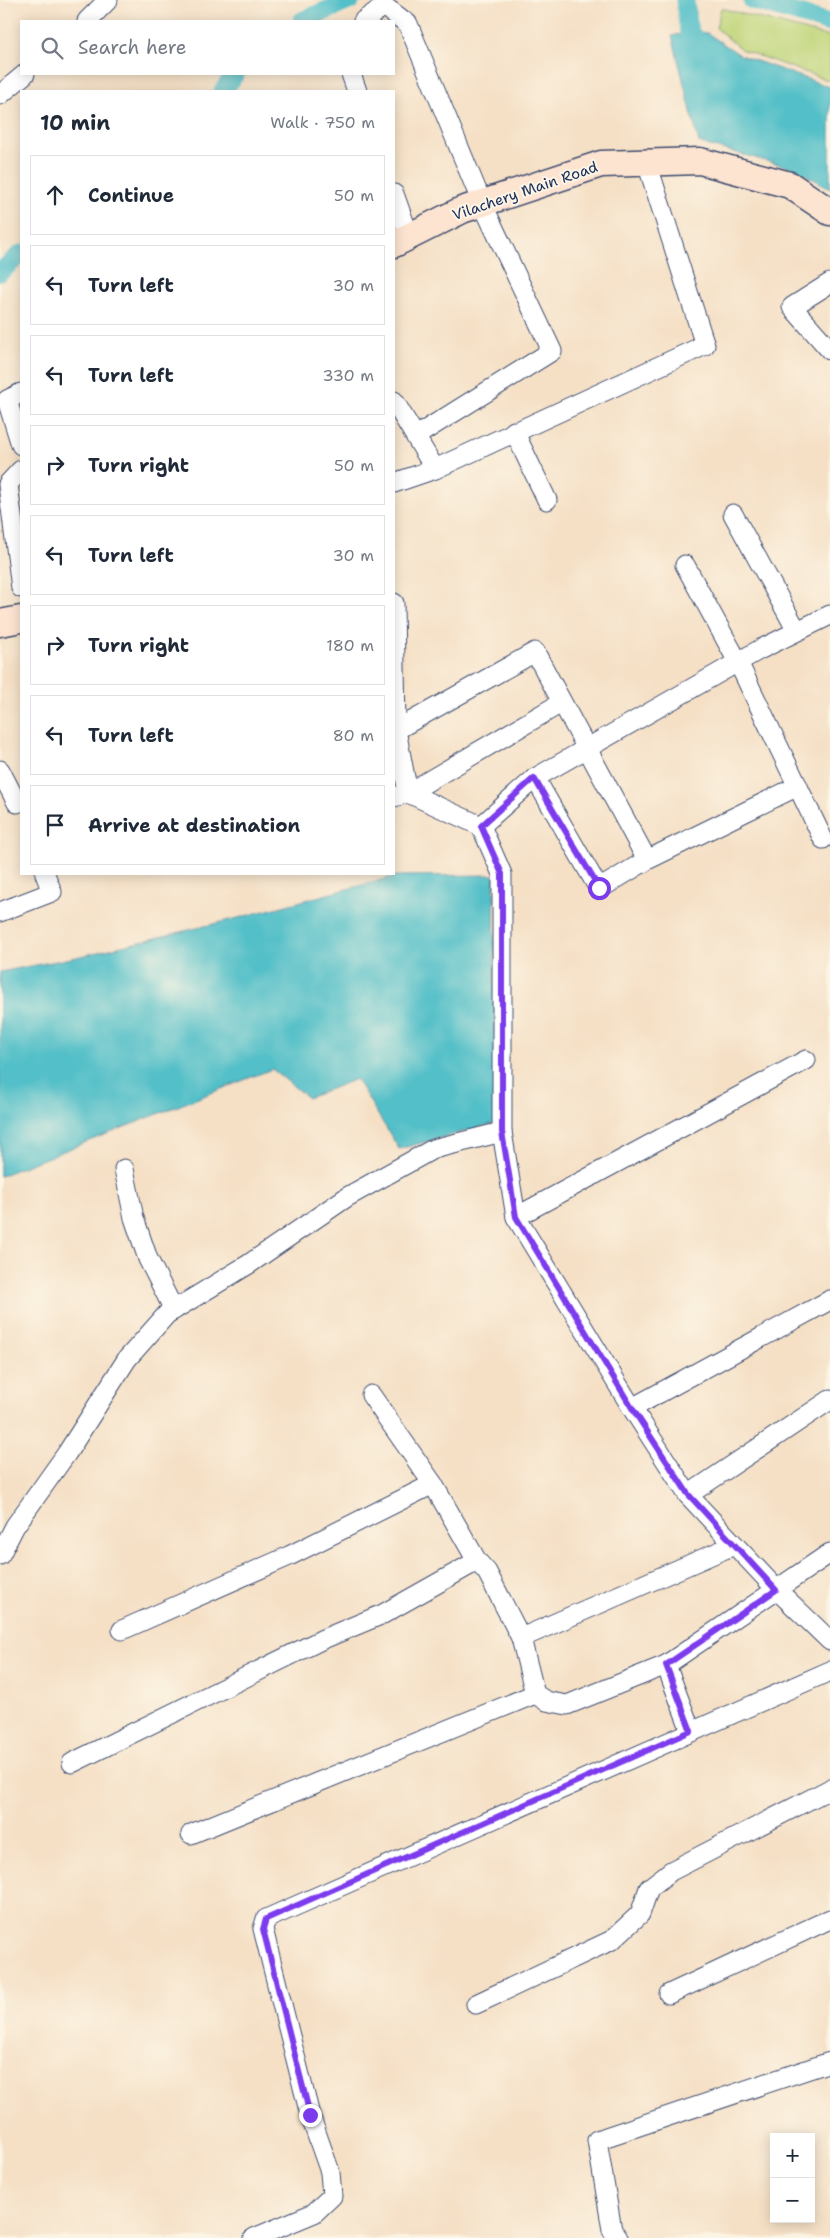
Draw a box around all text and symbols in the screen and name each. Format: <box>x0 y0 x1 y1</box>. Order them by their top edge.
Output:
search box <box>20 20 395 75</box>
icon: search <box>38 34 66 62</box>
text: Search here <box>78 35 187 60</box>
text: 10 min <box>40 109 110 137</box>
text: Walk · 750 m <box>270 112 375 133</box>
street label: Vilachery Main Road <box>450 157 601 225</box>
icon: ahead <box>41 181 69 209</box>
text: Continue <box>88 183 174 208</box>
text: 50 m <box>334 185 374 206</box>
icon: left <box>41 271 69 299</box>
text: Turn left <box>88 273 174 298</box>
text: 30 m <box>333 275 374 296</box>
icon: left <box>41 361 69 389</box>
text: Turn left <box>88 363 174 388</box>
text: 330 m <box>322 365 374 386</box>
icon: right <box>41 451 69 479</box>
text: Turn right <box>88 453 189 478</box>
text: 50 m <box>334 455 374 476</box>
icon: left <box>41 541 69 569</box>
text: Turn left <box>88 543 174 568</box>
text: 30 m <box>333 545 374 566</box>
icon: right <box>41 631 69 659</box>
text: Turn right <box>88 633 189 658</box>
text: 180 m <box>326 635 374 656</box>
icon: left <box>41 721 69 749</box>
text: Turn left <box>88 723 174 748</box>
text: 80 m <box>333 725 374 746</box>
icon: arrive <box>41 811 69 839</box>
text: Arrive at destination <box>88 813 300 838</box>
route start <box>588 877 611 900</box>
route end <box>299 2104 322 2127</box>
map controls <box>770 2133 815 2223</box>
button: + <box>770 2133 815 2178</box>
button: − <box>770 2178 815 2223</box>

